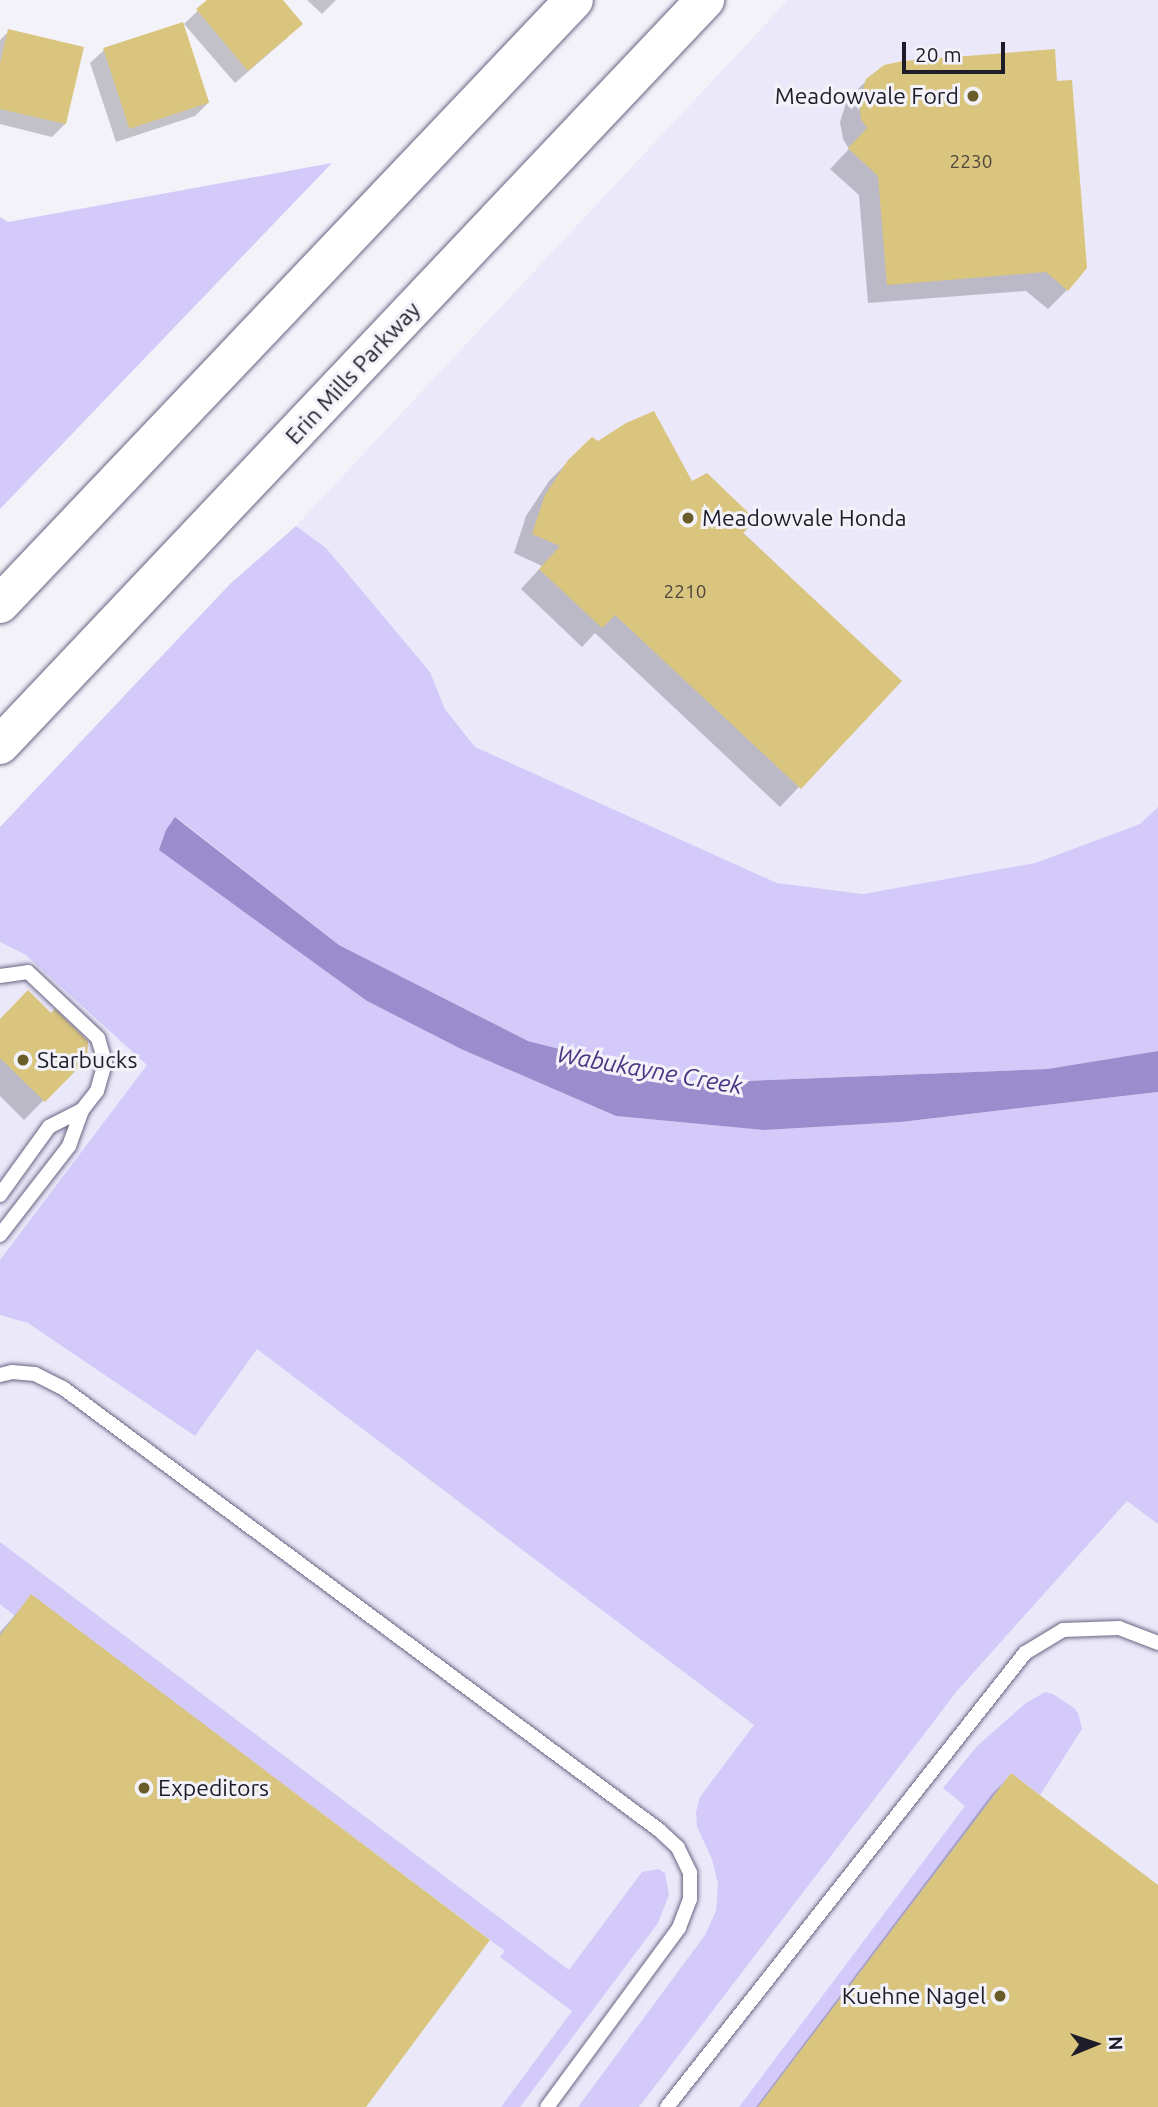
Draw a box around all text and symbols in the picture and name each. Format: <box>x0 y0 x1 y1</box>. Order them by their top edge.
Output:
scale bar <box>906 28 1009 72</box>
text: 20 m <box>915 42 962 66</box>
place label: Meadowvale Ford <box>775 82 959 110</box>
marker: Meadowvale Ford <box>965 88 981 104</box>
house number: 2230 <box>950 151 992 173</box>
street label: Erin Mills Parkway <box>280 296 426 450</box>
place label: Meadowvale Honda <box>702 504 907 532</box>
marker: Meadowvale Honda <box>680 510 696 526</box>
house number: 2210 <box>664 581 706 603</box>
water label: Wabukayne Creek <box>555 1040 745 1100</box>
place label: Starbucks <box>37 1046 137 1074</box>
marker: Starbucks <box>15 1052 31 1068</box>
place label: Expeditors <box>158 1774 269 1802</box>
marker: Expeditors <box>136 1780 152 1796</box>
place label: Kuehne Nagel <box>842 1982 986 2010</box>
marker: Kuehne Nagel <box>992 1988 1008 2004</box>
north arrow <box>1060 2009 1130 2079</box>
text: N <box>1105 2036 1127 2051</box>

